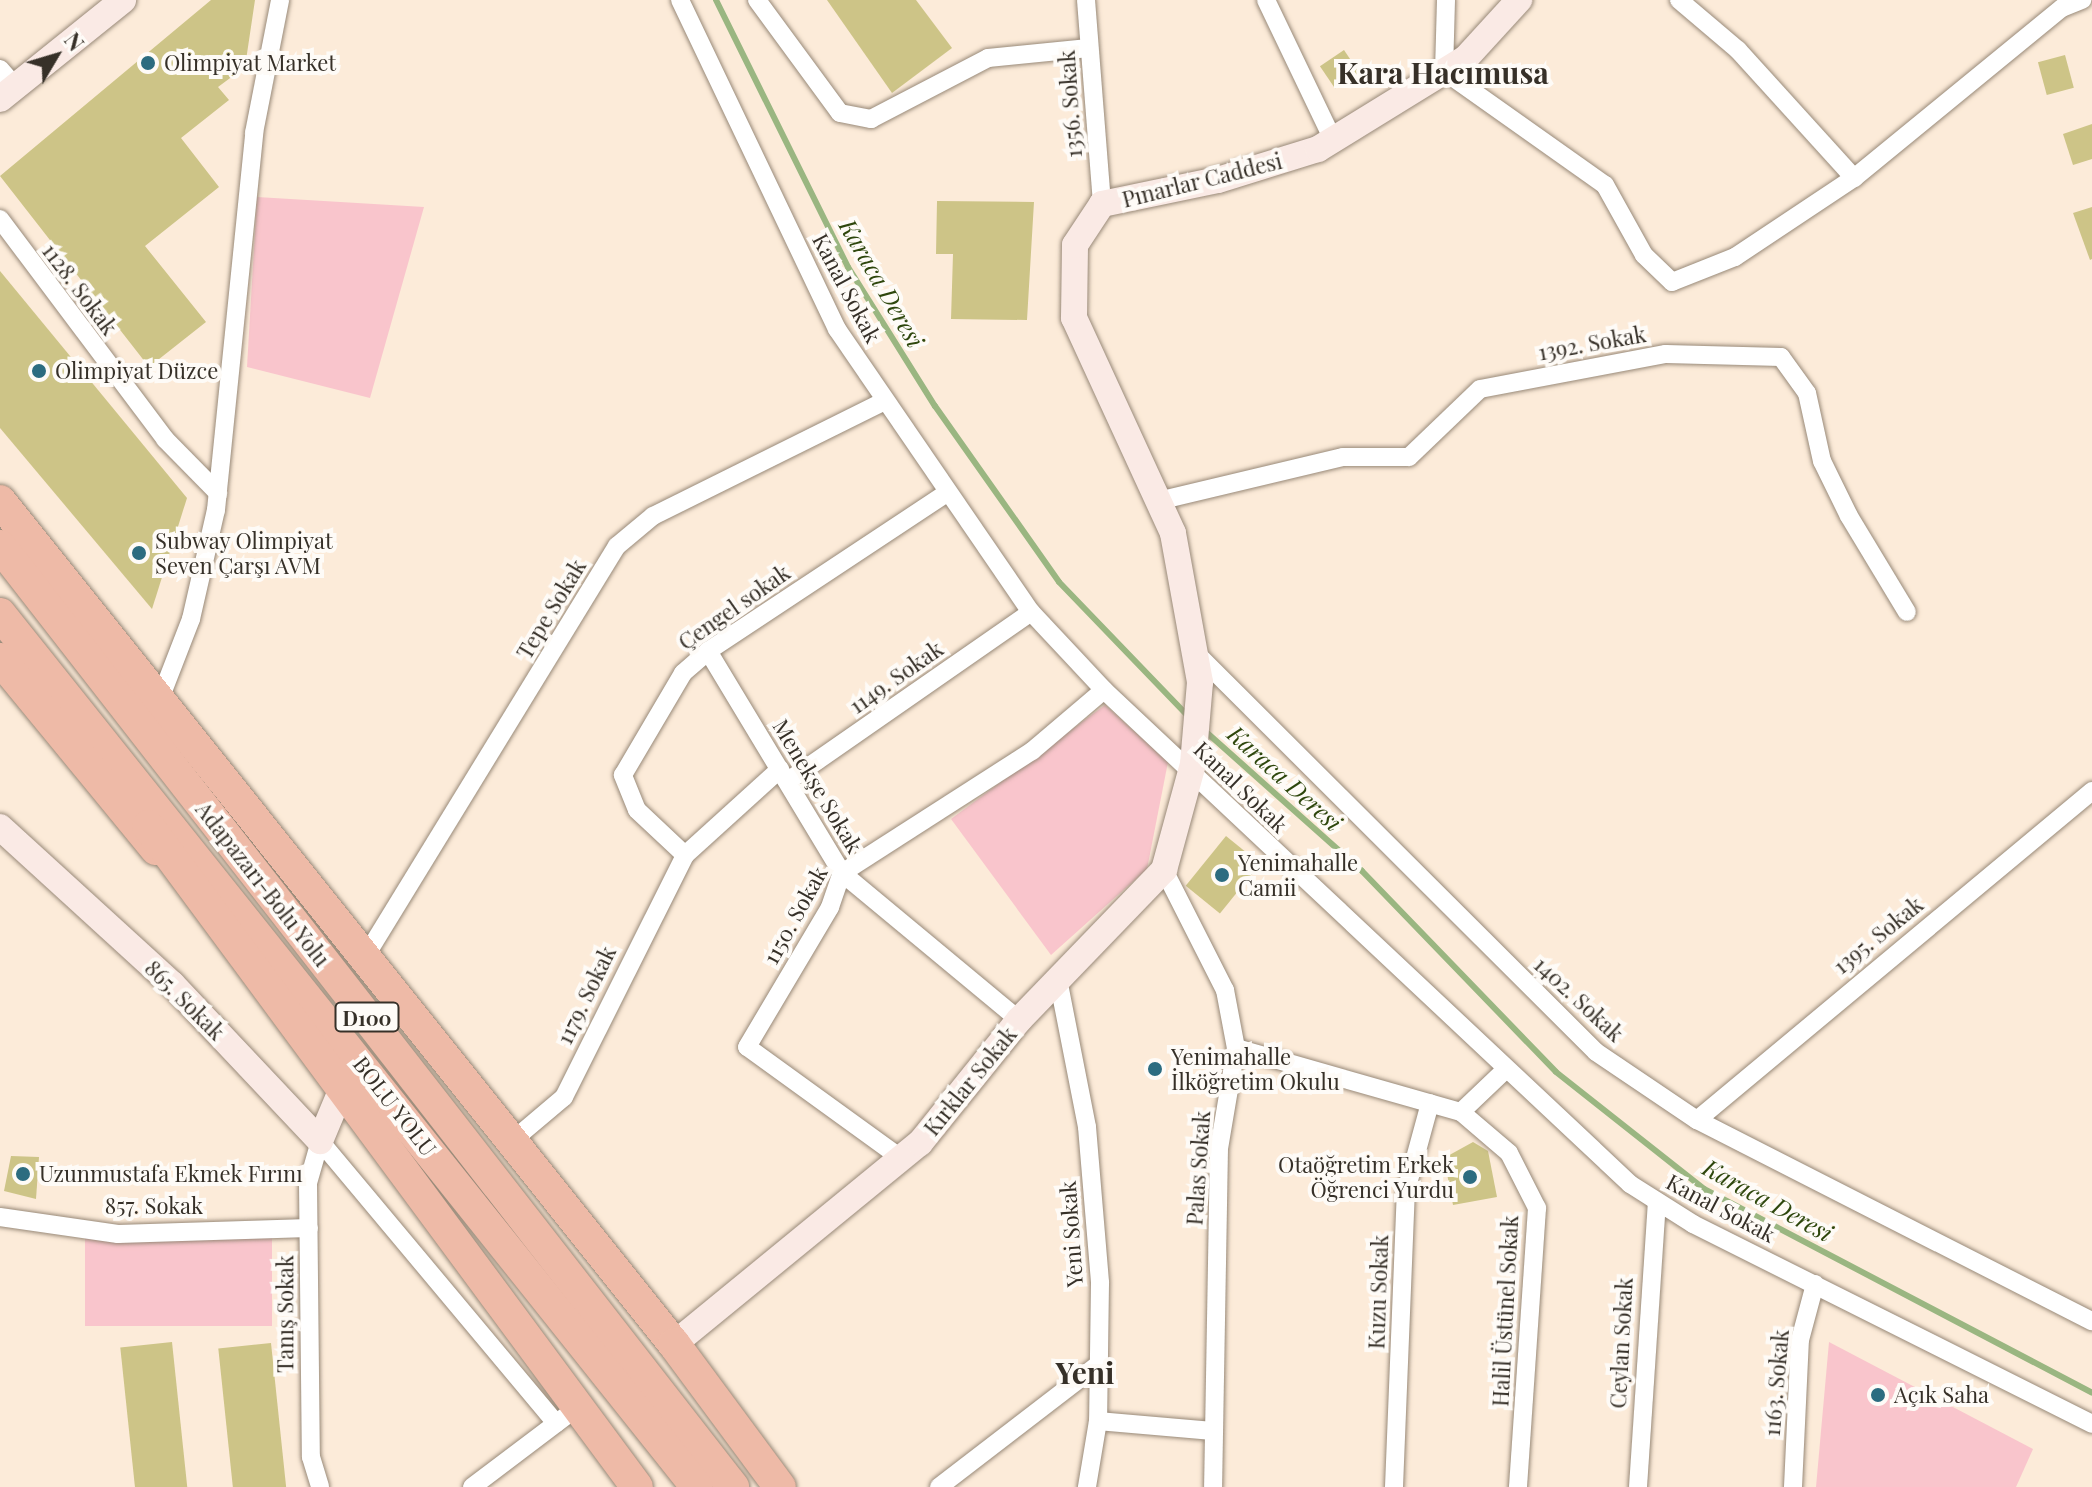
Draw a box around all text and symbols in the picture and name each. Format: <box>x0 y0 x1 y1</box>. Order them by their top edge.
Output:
north arrow <box>16 16 96 96</box>
text: N <box>58 26 92 57</box>
street label: 1356. Sokak <box>1053 49 1087 159</box>
place label: Olimpiyat Market <box>164 50 337 76</box>
marker: Olimpiyat Market <box>139 54 157 72</box>
district label: Kara Hacımusa <box>1337 54 1549 90</box>
street label: Pınarlar Caddesi <box>1119 147 1285 213</box>
water label: Karaca Deresi <box>834 214 930 352</box>
street label: Kanal Sokak <box>807 229 887 347</box>
street label: 1128. Sokak <box>37 238 123 340</box>
street label: 1392. Sokak <box>1536 321 1648 365</box>
place label: Olimpiyat Düzce <box>55 358 219 384</box>
marker: Olimpiyat Düzce <box>30 362 48 380</box>
place label: Subway Olimpiyat Seven Çarşı AVM <box>155 527 333 578</box>
marker: Subway Olimpiyat Seven Çarşı AVM <box>130 544 148 562</box>
street label: Tepe Sokak <box>511 554 591 664</box>
street label: Çengel sokak <box>673 559 795 655</box>
street label: 1149. Sokak <box>844 635 948 719</box>
street label: Menekşe Sokak <box>768 714 868 858</box>
water label: Karaca Deresi <box>1222 719 1348 837</box>
street label: Kanal Sokak <box>1189 736 1293 838</box>
street label: Adapazarı-Bolu Yolu <box>190 796 336 972</box>
place label: Yenimahalle Camii <box>1238 849 1358 900</box>
street label: 1150. Sokak <box>757 861 833 969</box>
marker: Yenimahalle Camii <box>1213 866 1231 884</box>
street label: 1395. Sokak <box>1828 891 1928 979</box>
street label: 1179. Sokak <box>551 942 621 1048</box>
street label: 1402. Sokak <box>1529 951 1629 1047</box>
street label: 865. Sokak <box>140 955 230 1045</box>
road number: D100 <box>333 1001 401 1033</box>
street label: Kırklar Sokak <box>918 1021 1022 1141</box>
place label: Yenimahalle İlköğretim Okulu <box>1171 1043 1340 1094</box>
street label: BOLU YOLU <box>348 1051 442 1161</box>
marker: Yenimahalle İlköğretim Okulu <box>1146 1060 1164 1078</box>
street label: Palas Sokak <box>1181 1110 1215 1226</box>
place label: Otaöğretim Erkek Öğrenci Yurdu <box>1278 1151 1454 1202</box>
water label: Karaca Deresi <box>1698 1153 1838 1247</box>
place label: Uzunmustafa Ekmek Fırını <box>39 1161 303 1187</box>
marker: Uzunmustafa Ekmek Fırını <box>14 1165 32 1183</box>
marker: Otaöğretim Erkek Öğrenci Yurdu <box>1461 1168 1479 1186</box>
street label: Kanal Sokak <box>1662 1168 1780 1248</box>
street label: Yeni Sokak <box>1054 1180 1088 1288</box>
street label: 857. Sokak <box>105 1193 203 1219</box>
street label: Halil Üstünel Sokak <box>1487 1215 1523 1407</box>
street label: Kuzu Sokak <box>1363 1234 1393 1350</box>
street label: Tanış Sokak <box>272 1255 298 1373</box>
street label: Ceylan Sokak <box>1604 1277 1638 1409</box>
street label: 1163. Sokak <box>1758 1328 1794 1438</box>
district label: Yeni <box>1055 1354 1115 1390</box>
place label: Açık Saha <box>1894 1382 1989 1408</box>
marker: Açık Saha <box>1869 1386 1887 1404</box>

